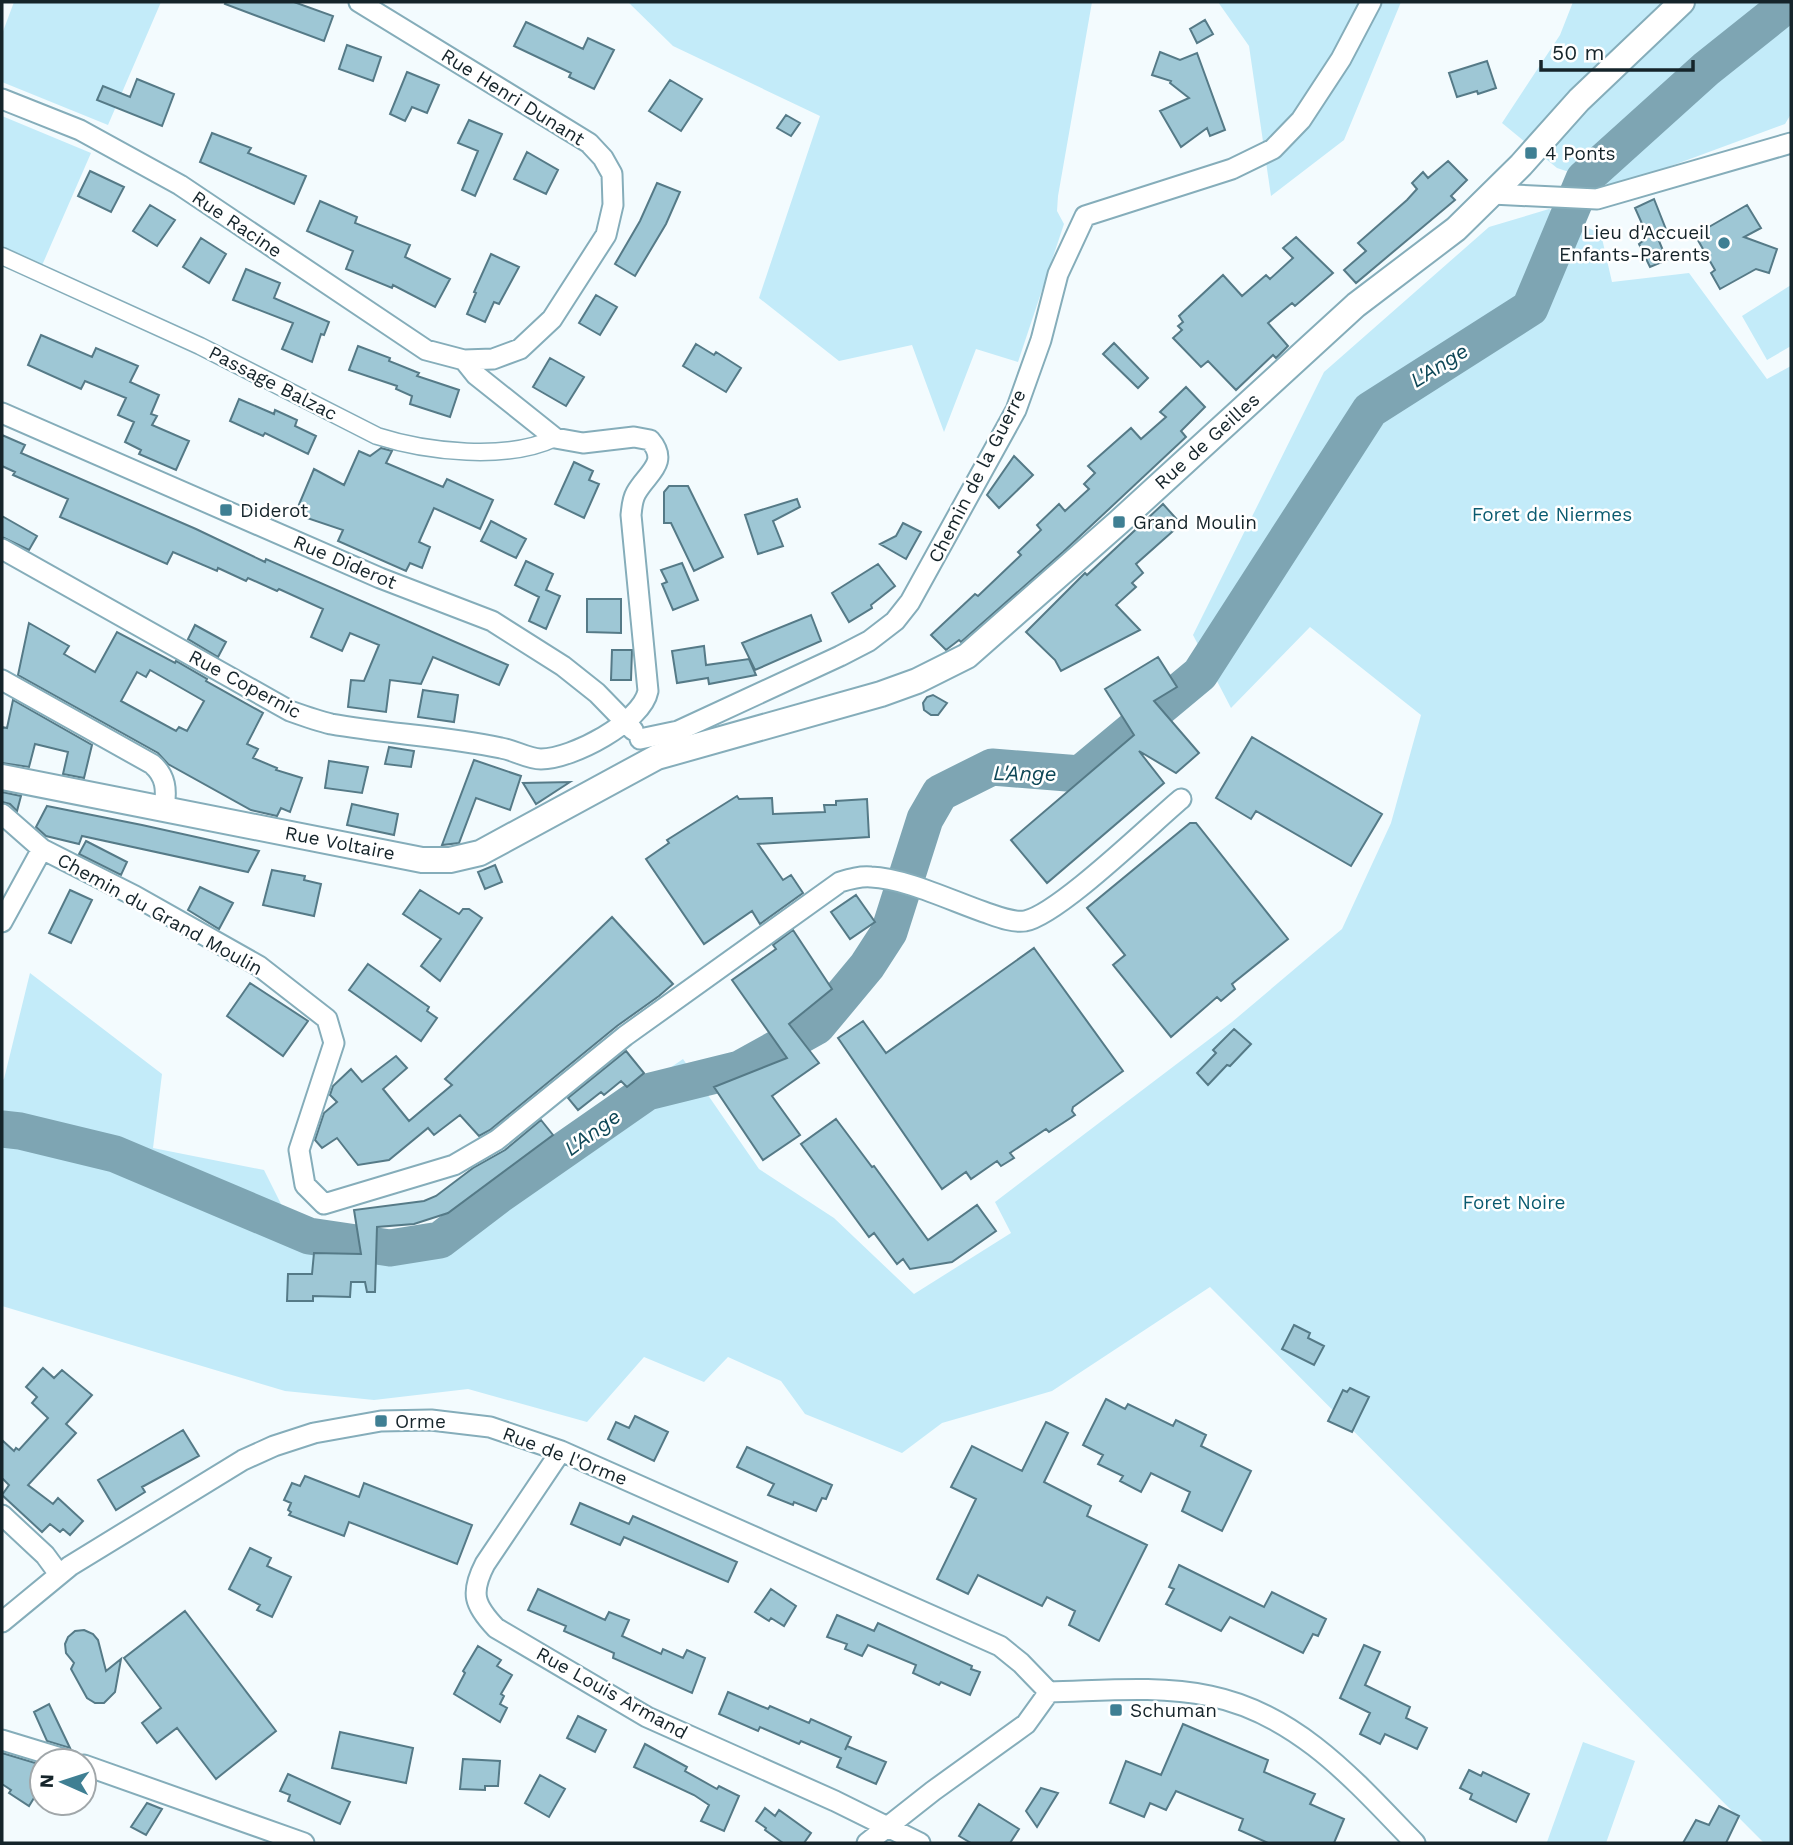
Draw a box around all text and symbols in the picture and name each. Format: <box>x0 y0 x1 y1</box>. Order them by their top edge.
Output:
scale bar <box>1541 28 1693 72</box>
text: 50 m <box>1552 40 1604 65</box>
street label: Rue Henri Dunant <box>437 44 589 150</box>
place label: 4 Ponts <box>1545 142 1616 165</box>
marker: 4 Ponts <box>1523 145 1539 161</box>
street label: Rue Racine <box>188 186 286 262</box>
place label: Lieu d'Accueil Enfants-Parents <box>1559 221 1710 266</box>
marker: Lieu d'Accueil Enfants-Parents <box>1716 235 1732 251</box>
water label: L'Ange <box>1405 338 1473 392</box>
street label: Passage Balzac <box>205 341 341 425</box>
street label: Chemin de la Guerre <box>923 385 1031 567</box>
street label: Rue de Geilles <box>1150 388 1264 494</box>
place label: Diderot <box>240 499 308 522</box>
marker: Diderot <box>218 502 234 518</box>
park label: Foret de Niermes <box>1472 503 1632 526</box>
place label: Grand Moulin <box>1133 511 1257 534</box>
marker: Grand Moulin <box>1111 514 1127 530</box>
street label: Rue Diderot <box>290 530 400 594</box>
street label: Rue Copernic <box>185 645 305 723</box>
water label: L'Ange <box>993 760 1057 786</box>
street label: Rue Voltaire <box>283 821 397 865</box>
street label: Chemin du Grand Moulin <box>53 848 267 980</box>
water label: L'Ange <box>559 1103 625 1161</box>
park label: Foret Noire <box>1462 1191 1566 1214</box>
place label: Orme <box>395 1410 446 1433</box>
marker: Orme <box>373 1413 389 1429</box>
street label: Rue de l'Orme <box>499 1422 631 1490</box>
street label: Rue Louis Armand <box>532 1642 692 1744</box>
place label: Schuman <box>1130 1699 1217 1722</box>
marker: Schuman <box>1108 1702 1124 1718</box>
north arrow <box>28 1747 98 1817</box>
text: N <box>35 1773 58 1789</box>

